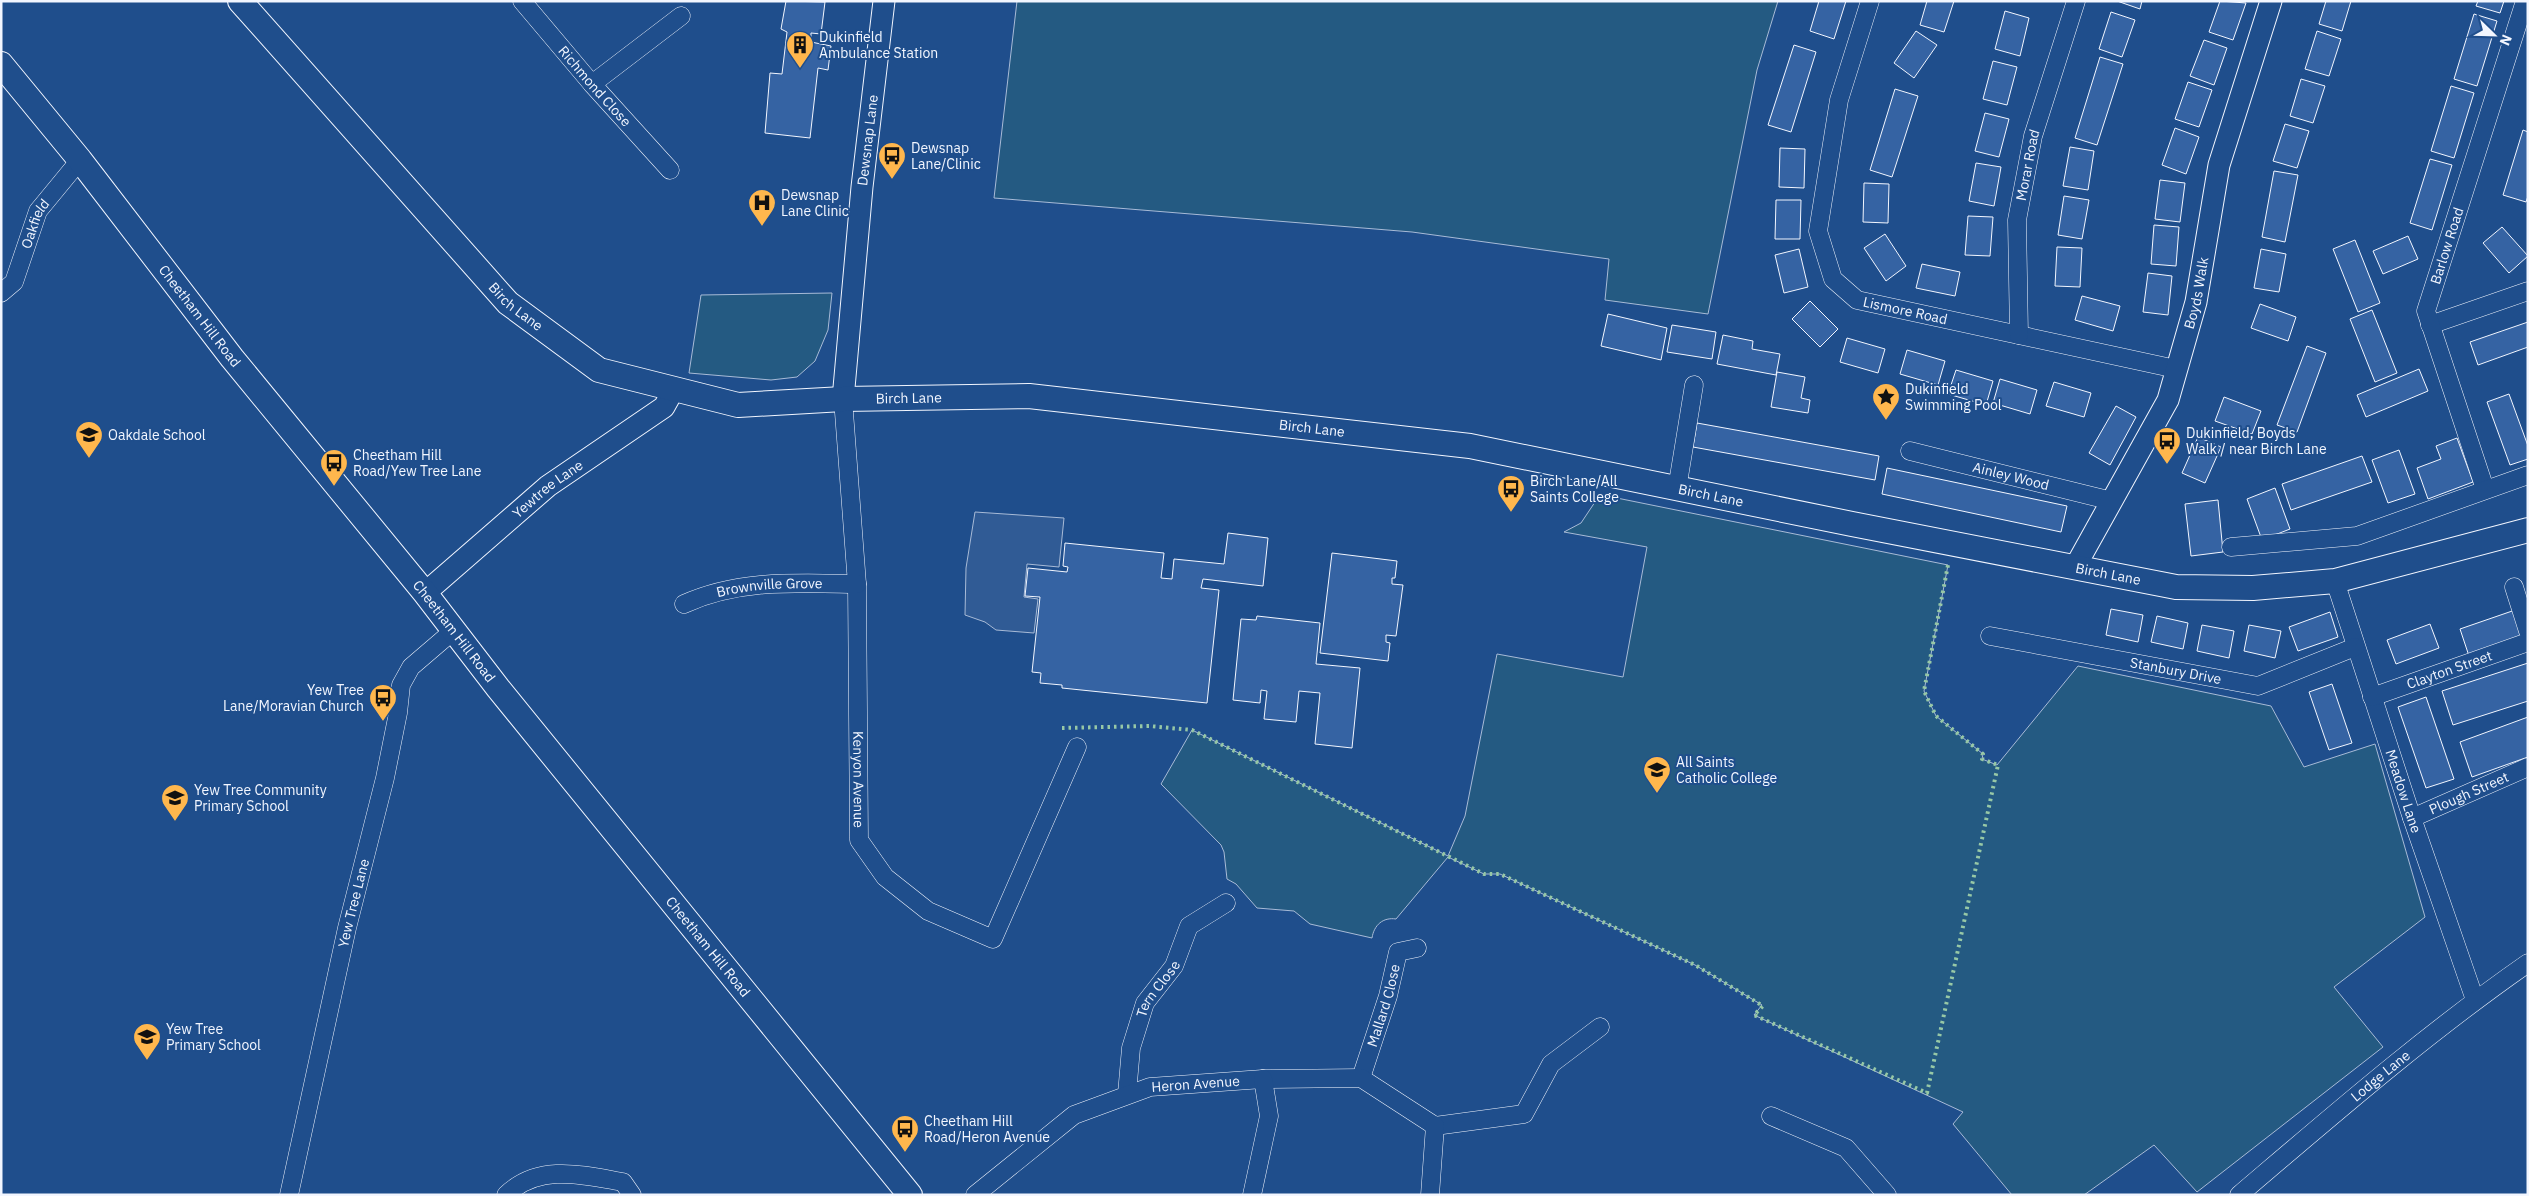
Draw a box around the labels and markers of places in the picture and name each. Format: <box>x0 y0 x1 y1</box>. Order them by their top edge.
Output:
place label: Dukinfield Ambulance Station <box>819 28 938 62</box>
building icon: Dukinfield Ambulance Station <box>785 30 815 69</box>
place label: Dewsnap Lane/Clinic <box>911 139 981 173</box>
bus stop icon: Dewsnap Lane/Clinic <box>877 141 907 180</box>
place label: Dewsnap Lane Clinic <box>781 186 849 220</box>
hospital icon: Dewsnap Lane Clinic <box>747 188 777 227</box>
place label: Dukinfield Swimming Pool <box>1905 380 2002 414</box>
place icon: Dukinfield Swimming Pool <box>1871 382 1901 421</box>
school or university icon: Oakdale School <box>74 420 104 459</box>
place label: Dukinfield, Boyds Walk / near Birch Lane <box>2186 424 2327 458</box>
place label: Oakdale School <box>108 426 206 444</box>
bus stop icon: Dukinfield, Boyds Walk / near Birch Lane <box>2152 426 2182 465</box>
place label: Cheetham Hill Road/Yew Tree Lane <box>353 446 482 480</box>
bus stop icon: Cheetham Hill Road/Yew Tree Lane <box>319 448 349 487</box>
place label: Birch Lane/All Saints College <box>1530 472 1619 506</box>
bus stop icon: Birch Lane/All Saints College <box>1496 474 1526 513</box>
place label: Yew Tree Lane/Moravian Church <box>223 681 364 715</box>
bus stop icon: Yew Tree Lane/Moravian Church <box>368 683 398 722</box>
place label: All Saints Catholic College <box>1676 753 1778 787</box>
school or university icon: All Saints Catholic College <box>1642 755 1672 794</box>
place label: Yew Tree Community Primary School <box>194 781 327 815</box>
school or university icon: Yew Tree Community Primary School <box>160 783 190 822</box>
place label: Yew Tree Primary School <box>166 1020 261 1054</box>
school or university icon: Yew Tree Primary School <box>132 1022 162 1061</box>
place label: Cheetham Hill Road/Heron Avenue <box>924 1112 1050 1146</box>
bus stop icon: Cheetham Hill Road/Heron Avenue <box>890 1114 920 1153</box>

